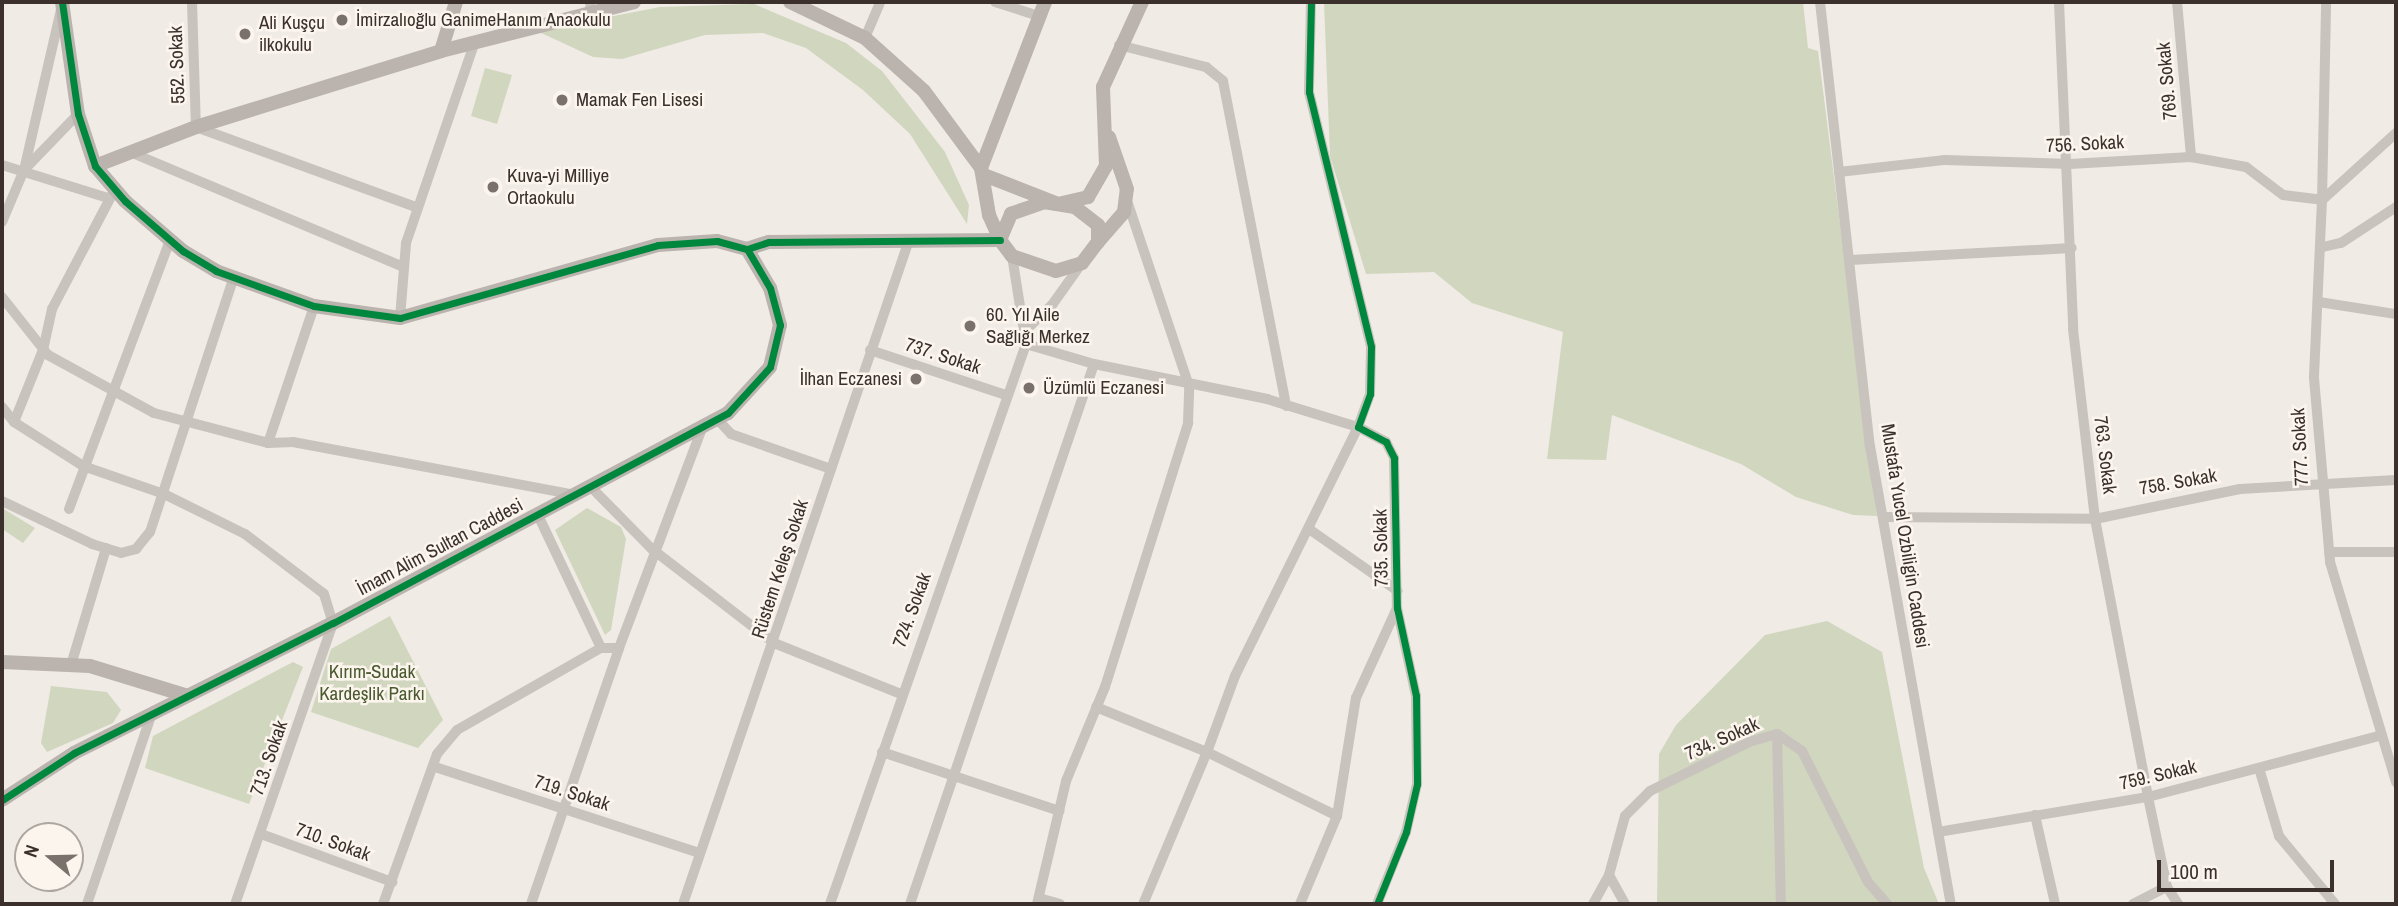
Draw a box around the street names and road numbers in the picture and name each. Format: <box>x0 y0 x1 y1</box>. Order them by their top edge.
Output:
street label: 552. Sokak <box>164 26 190 104</box>
street label: 769. Sokak <box>2152 41 2182 121</box>
street label: 756. Sokak <box>2045 131 2125 157</box>
street label: 737. Sokak <box>902 333 984 379</box>
street label: 777. Sokak <box>2287 407 2313 487</box>
street label: 763. Sokak <box>2089 415 2121 495</box>
street label: Mustafa Yucel Ozbiligin Caddesi <box>1876 422 1934 650</box>
street label: 758. Sokak <box>2138 464 2218 500</box>
street label: İmam Alim Sultan Caddesi <box>353 493 527 601</box>
street label: Rüstem Keleş Sokak <box>747 497 813 641</box>
street label: 735. Sokak <box>1369 509 1393 587</box>
street label: 724. Sokak <box>888 569 936 651</box>
street label: 734. Sokak <box>1682 713 1762 765</box>
street label: 713. Sokak <box>246 717 292 799</box>
street label: 759. Sokak <box>2117 755 2199 795</box>
street label: 719. Sokak <box>531 770 613 816</box>
street label: 710. Sokak <box>292 818 374 866</box>

